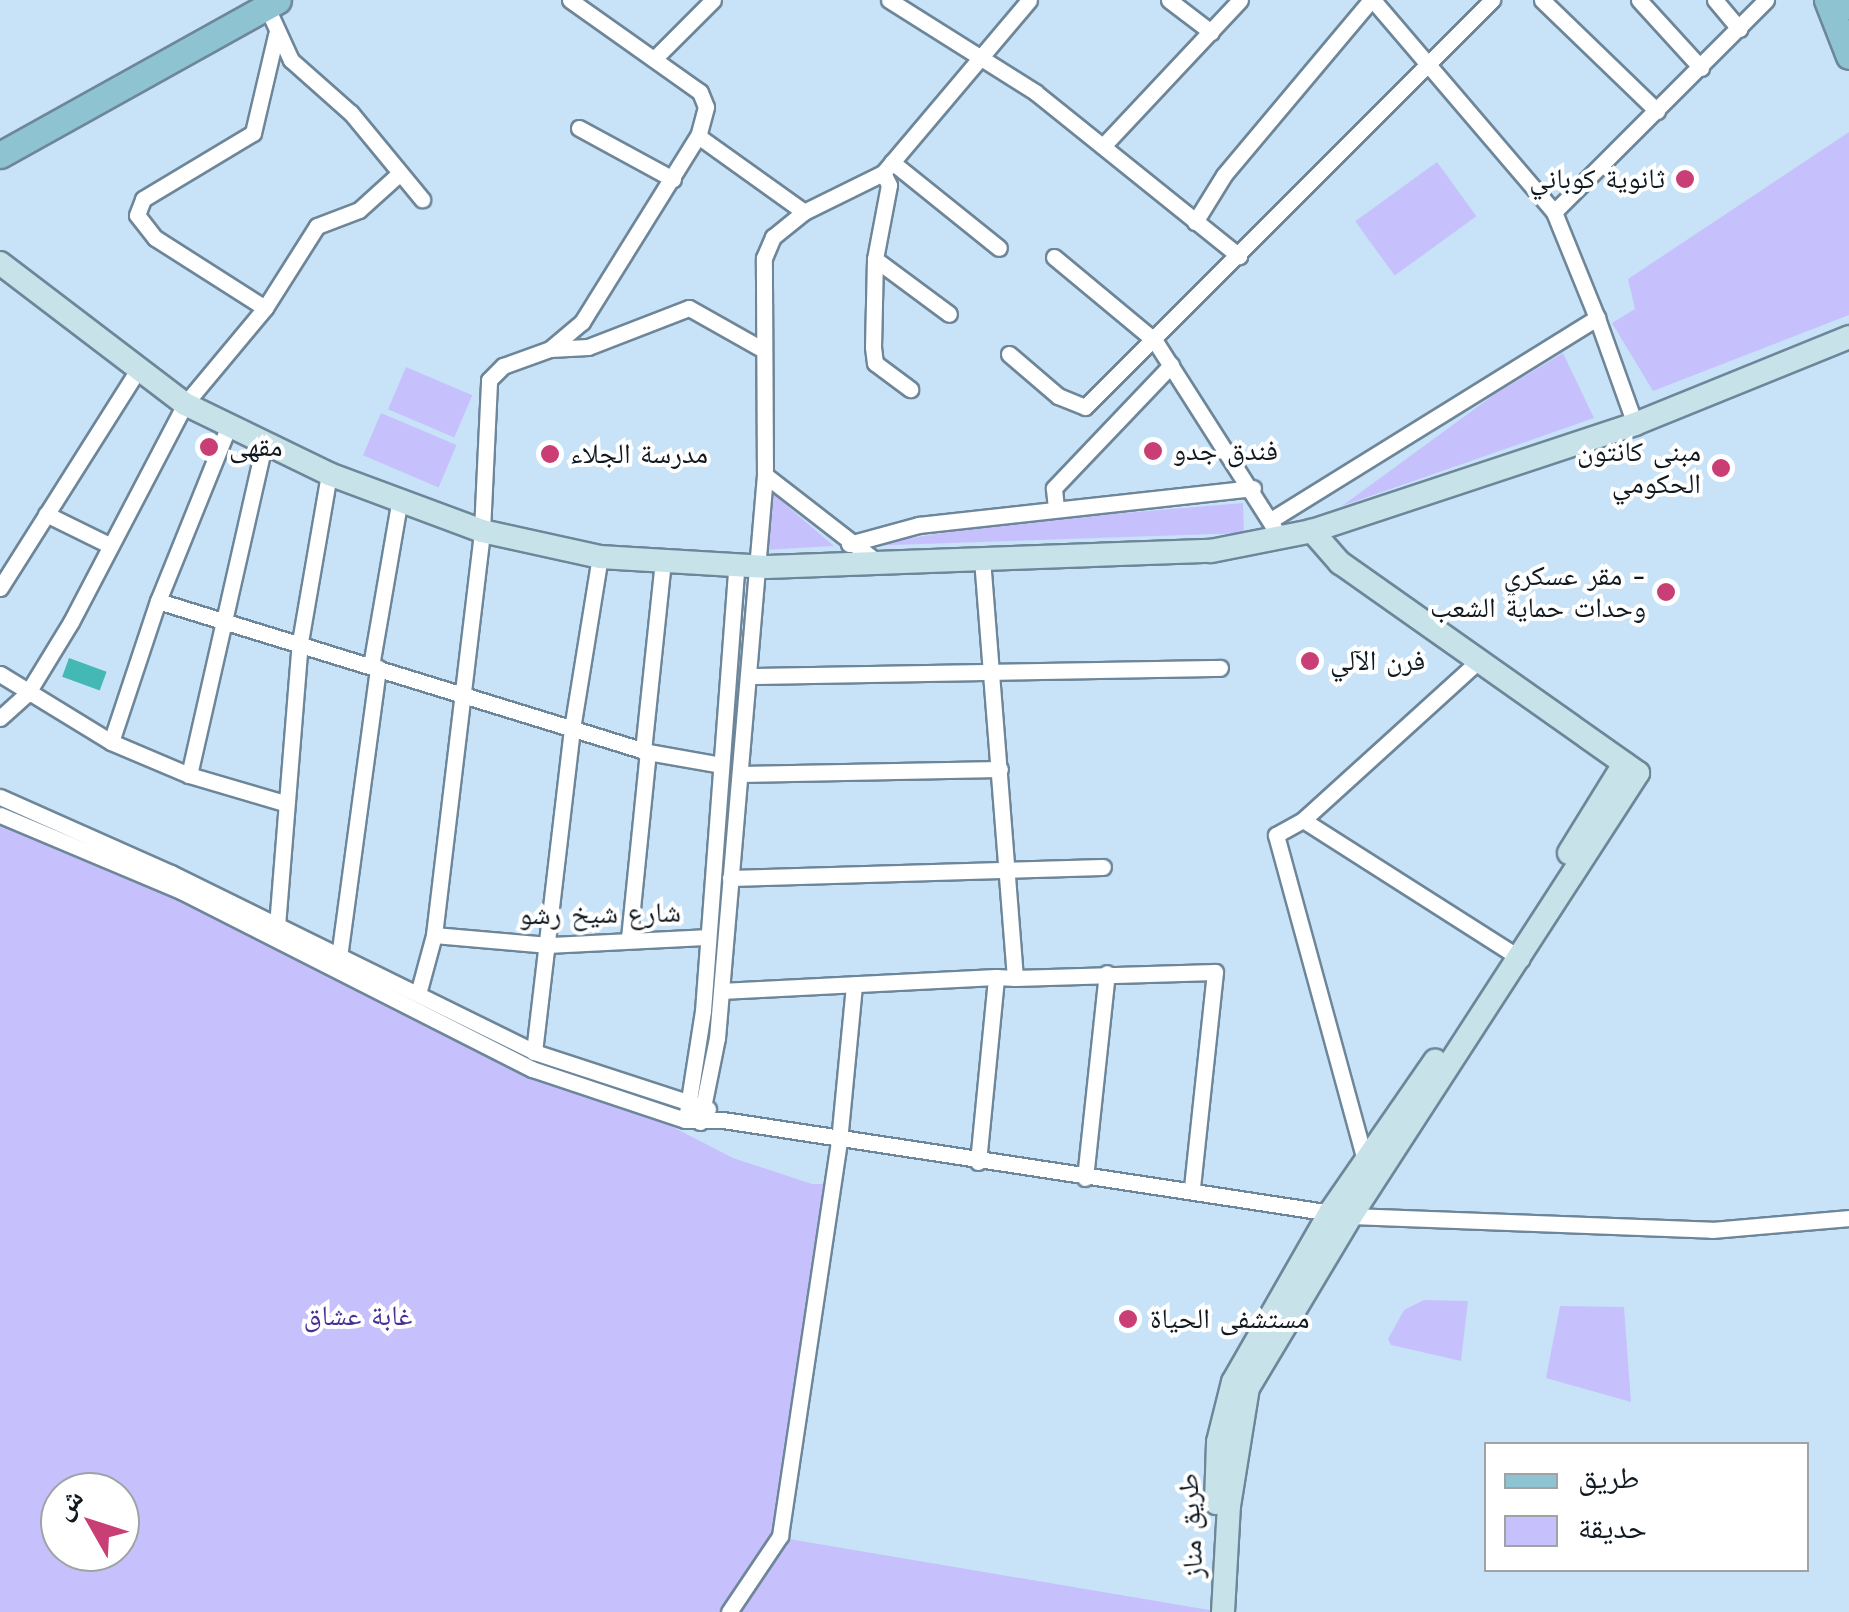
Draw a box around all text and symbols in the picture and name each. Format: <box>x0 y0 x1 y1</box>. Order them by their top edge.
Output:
place label: ثانوية كوباني <box>1529 162 1665 196</box>
marker: ثانوية كوباني <box>1674 168 1696 190</box>
place label: مقهى <box>229 430 283 464</box>
place label: فندق جدو <box>1173 434 1278 468</box>
place label: مبنى كانتون الحكومي <box>1577 435 1701 501</box>
marker: مقهى <box>198 436 220 458</box>
place label: مدرسة الجلاء <box>570 437 708 471</box>
marker: فندق جدو <box>1142 440 1164 462</box>
marker: مدرسة الجلاء <box>539 443 561 465</box>
marker: مبنى كانتون الحكومي <box>1710 457 1732 479</box>
place label: مقر عسكري - وحدات حماية الشعب <box>1430 559 1646 625</box>
marker: مقر عسكري - وحدات حماية الشعب <box>1655 581 1677 603</box>
place label: فرن الآلي <box>1330 644 1425 678</box>
marker: فرن الآلي <box>1299 650 1321 672</box>
street label: شارع شيخ رشو <box>519 896 681 932</box>
park label: غابة عشاق <box>303 1299 413 1333</box>
place label: مستشفى الحياة <box>1150 1302 1309 1336</box>
marker: مستشفى الحياة <box>1115 1306 1141 1332</box>
legend <box>1484 1442 1809 1572</box>
text: طريق <box>1578 1460 1639 1495</box>
north arrow <box>40 1472 140 1572</box>
street label: طريق مناز <box>1171 1472 1211 1580</box>
text: ش <box>46 1482 90 1526</box>
text: حديقة <box>1578 1510 1647 1545</box>

